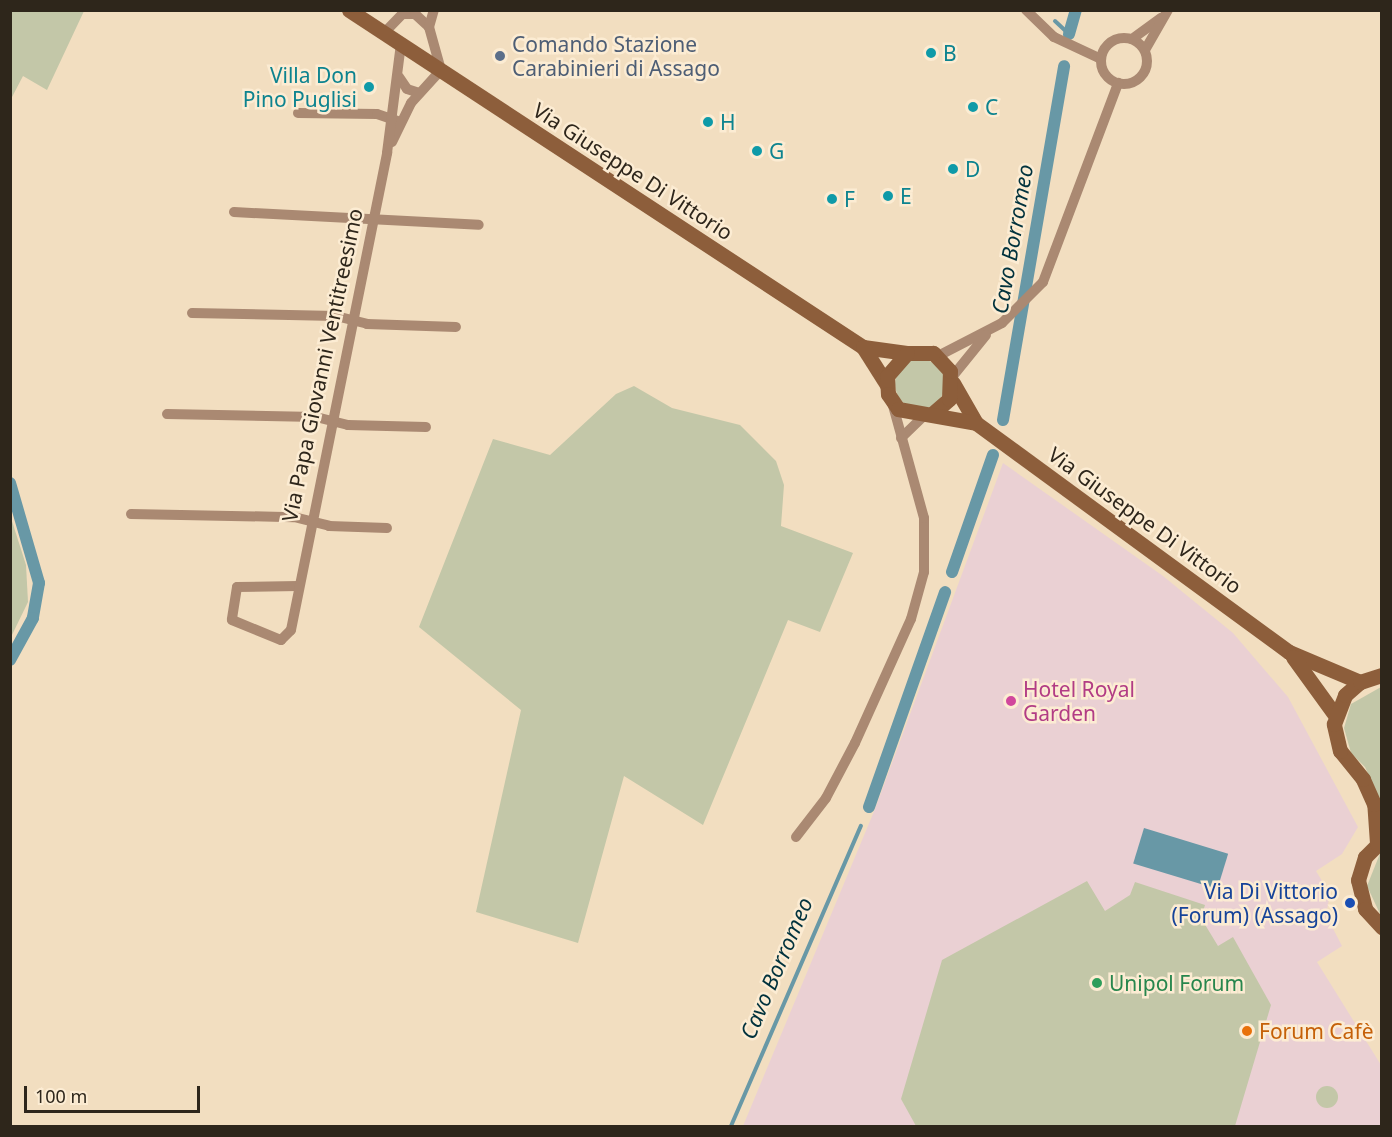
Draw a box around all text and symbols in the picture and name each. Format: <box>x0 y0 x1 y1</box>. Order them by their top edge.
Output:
place label: Comando Stazione Carabinieri di Assago <box>512 31 720 81</box>
place label: B <box>943 40 957 66</box>
marker: B <box>924 46 938 60</box>
marker: Comando Stazione Carabinieri di Assago <box>493 49 507 63</box>
place label: Villa Don Pino Puglisi <box>243 62 357 112</box>
marker: Villa Don Pino Puglisi <box>362 80 376 94</box>
place label: C <box>985 94 998 120</box>
street label: Via Giuseppe Di Vittorio <box>528 97 738 245</box>
marker: C <box>966 100 980 114</box>
place label: H <box>720 109 736 135</box>
marker: H <box>701 115 715 129</box>
place label: G <box>769 138 784 164</box>
marker: G <box>750 144 764 158</box>
place label: D <box>965 156 980 182</box>
marker: D <box>946 162 960 176</box>
water label: Cavo Borromeo <box>986 162 1038 316</box>
place label: E <box>900 183 912 209</box>
place label: F <box>844 186 855 212</box>
marker: E <box>881 189 895 203</box>
marker: F <box>825 192 839 206</box>
street label: Via Papa Giovanni Ventitreesimo <box>276 206 368 524</box>
street label: Via Giuseppe Di Vittorio <box>1043 441 1247 599</box>
place label: Hotel Royal Garden <box>1023 676 1135 726</box>
marker: Hotel Royal Garden <box>1004 694 1018 708</box>
place label: Via Di Vittorio (Forum) (Assago) <box>1172 878 1338 928</box>
water label: Cavo Borromeo <box>734 893 818 1043</box>
marker: Via Di Vittorio (Forum) (Assago) <box>1343 896 1357 910</box>
place label: Unipol Forum <box>1109 970 1244 996</box>
marker: Unipol Forum <box>1090 976 1104 990</box>
place label: Forum Cafè <box>1259 1018 1373 1044</box>
marker: Forum Cafè <box>1240 1024 1254 1038</box>
scale bar <box>27 1074 202 1112</box>
text: 100 m <box>35 1084 87 1108</box>

